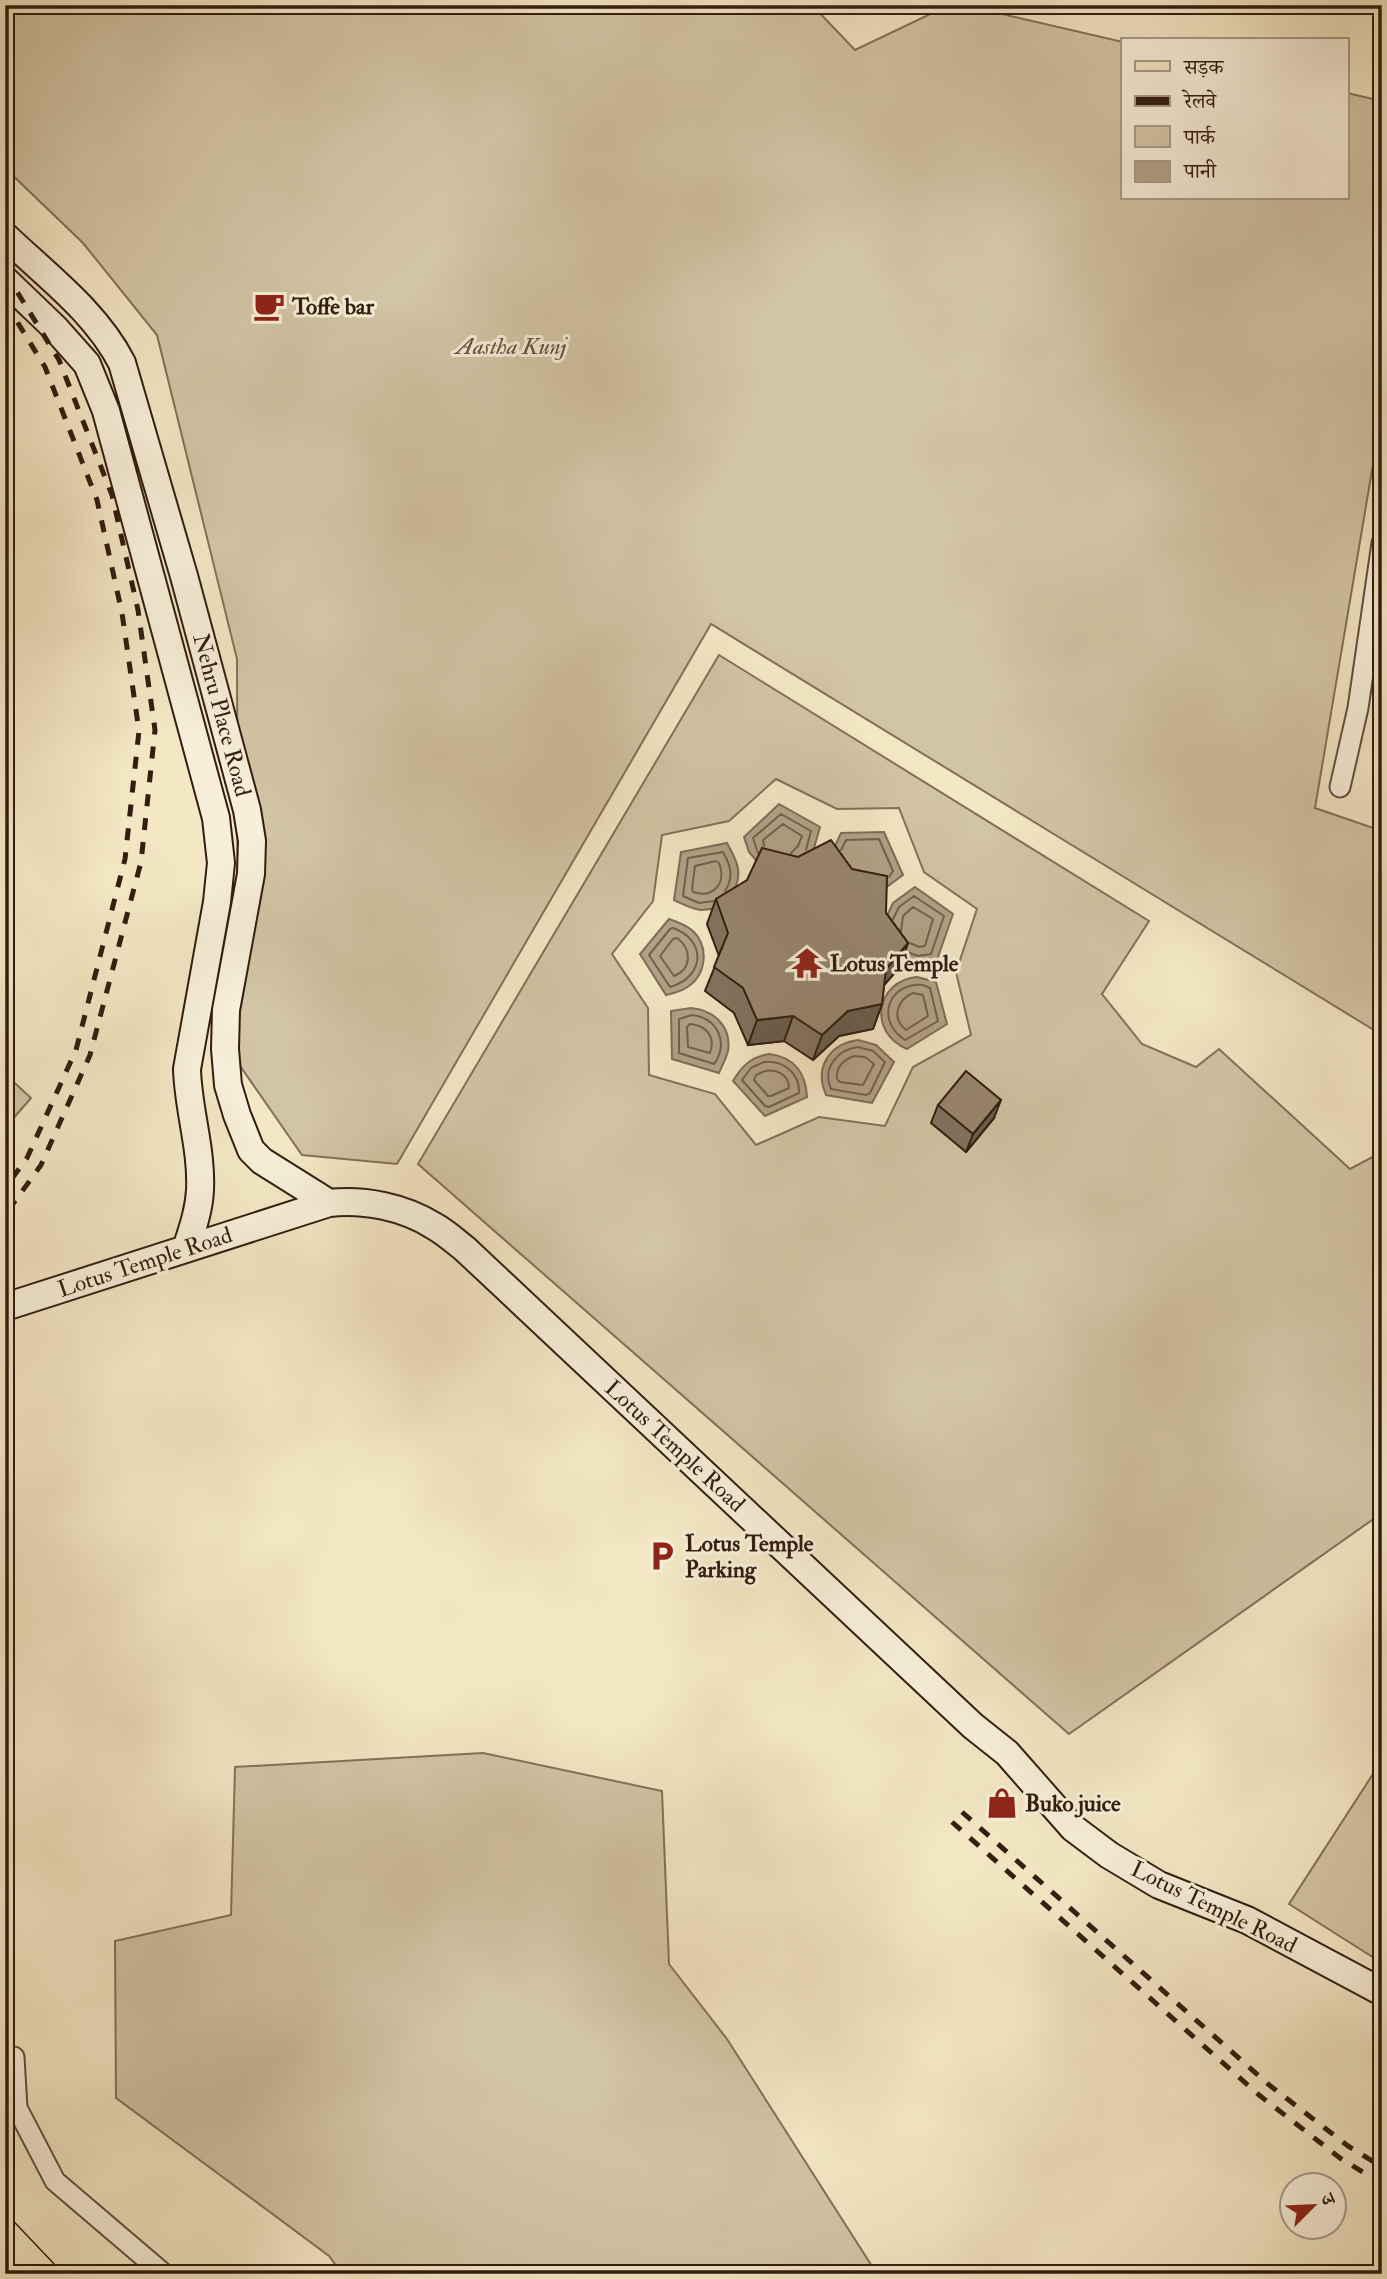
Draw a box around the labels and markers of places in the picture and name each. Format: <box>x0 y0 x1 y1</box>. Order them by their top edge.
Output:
cafe icon: Toffe bar <box>252 289 286 323</box>
place label: Toffe bar <box>291 292 375 321</box>
temple icon: Lotus Temple <box>790 946 824 980</box>
place label: Lotus Temple <box>830 949 959 979</box>
place label: Lotus Temple Parking <box>685 1529 814 1585</box>
parking icon: Lotus Temple Parking <box>645 1539 679 1573</box>
shop icon: Buko juice <box>985 1786 1019 1820</box>
place label: Buko juice <box>1025 1789 1121 1818</box>

